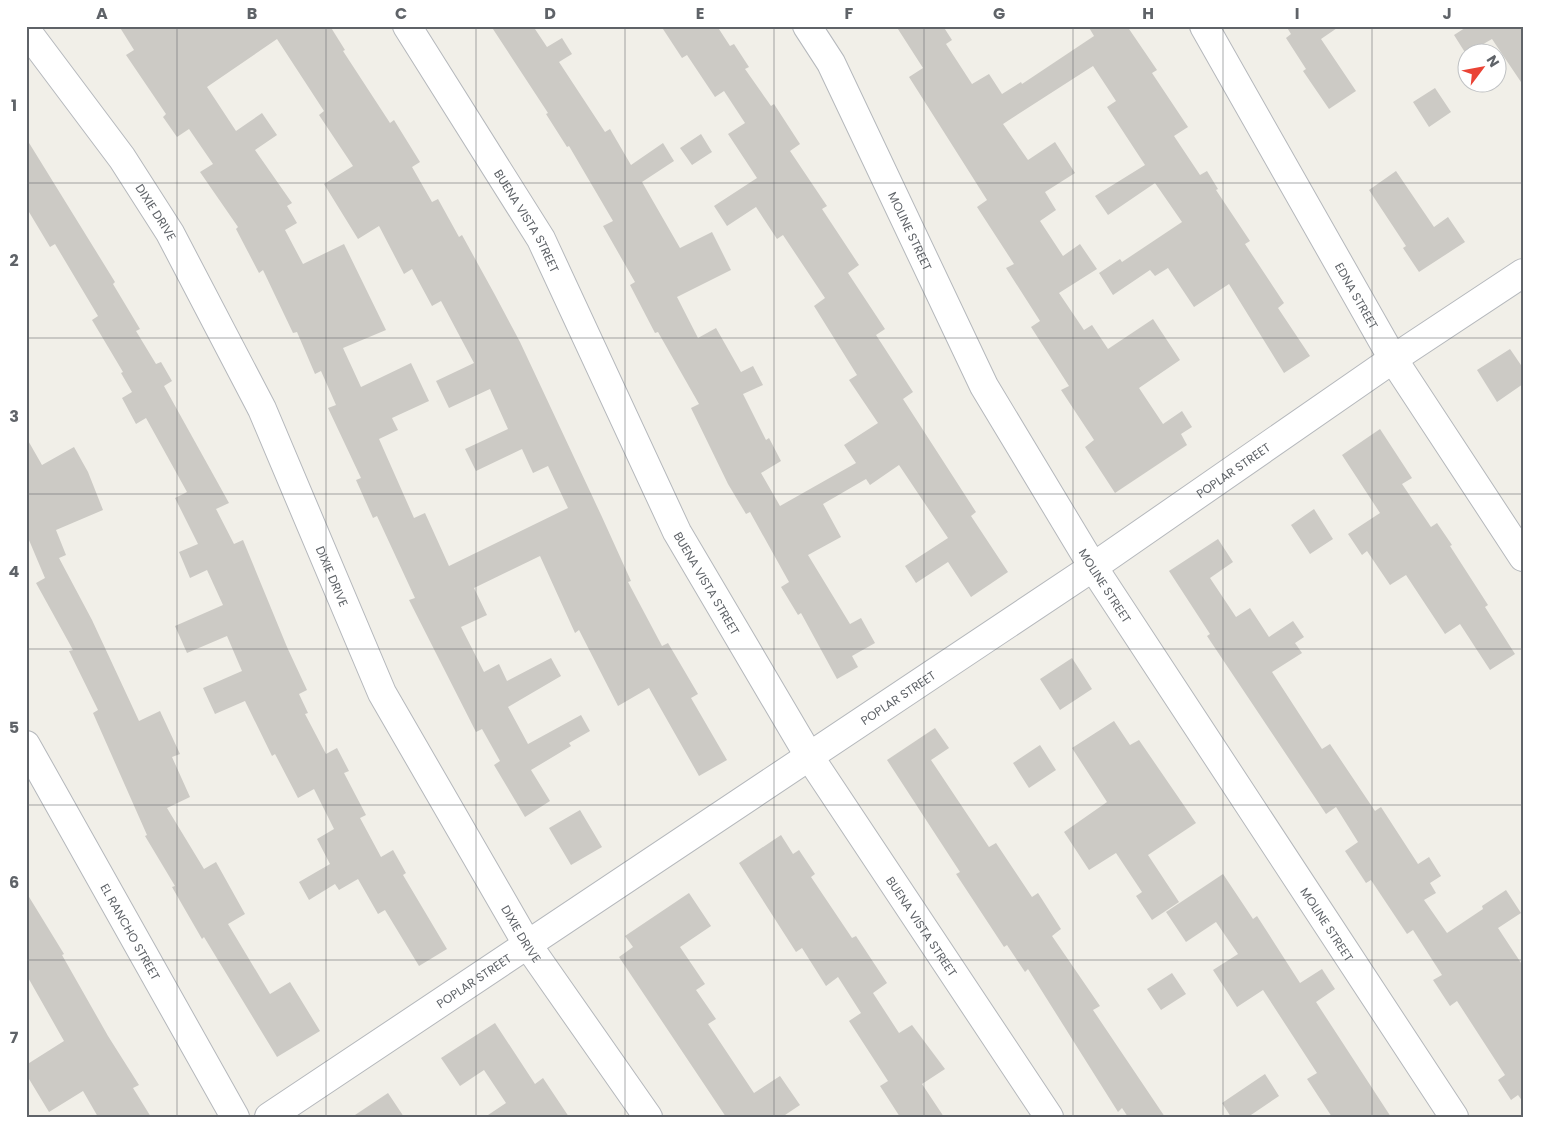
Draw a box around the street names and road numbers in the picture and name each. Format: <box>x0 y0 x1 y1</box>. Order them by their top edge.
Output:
street label: BUENA VISTA STREET <box>491 166 564 276</box>
street label: DIXIE DRIVE <box>132 180 181 243</box>
street label: MOLINE STREET <box>885 189 937 274</box>
street label: EDNA STREET <box>1331 259 1383 332</box>
street label: POPLAR STREET <box>1192 438 1274 502</box>
street label: BUENA VISTA STREET <box>670 528 744 638</box>
street label: DIXIE DRIVE <box>312 543 353 609</box>
street label: MOLINE STREET <box>1075 545 1136 626</box>
street label: POPLAR STREET <box>857 666 939 728</box>
street label: BUENA VISTA STREET <box>883 873 962 980</box>
street label: EL RANCHO STREET <box>97 880 165 983</box>
street label: MOLINE STREET <box>1297 884 1358 965</box>
street label: DIXIE DRIVE <box>498 902 546 966</box>
street label: POPLAR STREET <box>433 949 515 1012</box>

